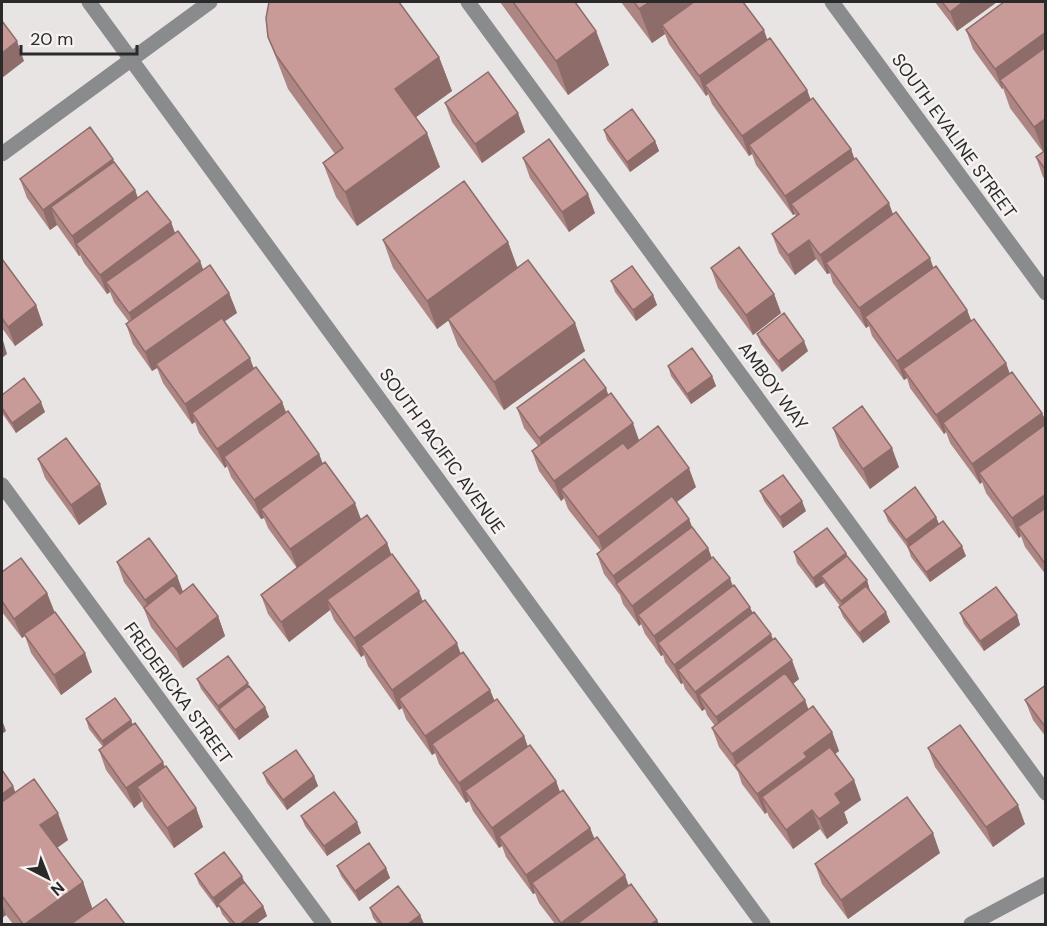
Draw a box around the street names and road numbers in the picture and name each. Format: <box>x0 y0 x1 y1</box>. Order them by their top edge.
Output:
street label: SOUTH EVALINE STREET <box>886 49 1022 223</box>
street label: AMBOY WAY <box>733 337 813 435</box>
street label: SOUTH PACIFIC AVENUE <box>374 363 510 539</box>
street label: FREDERICKA STREET <box>118 617 238 769</box>

